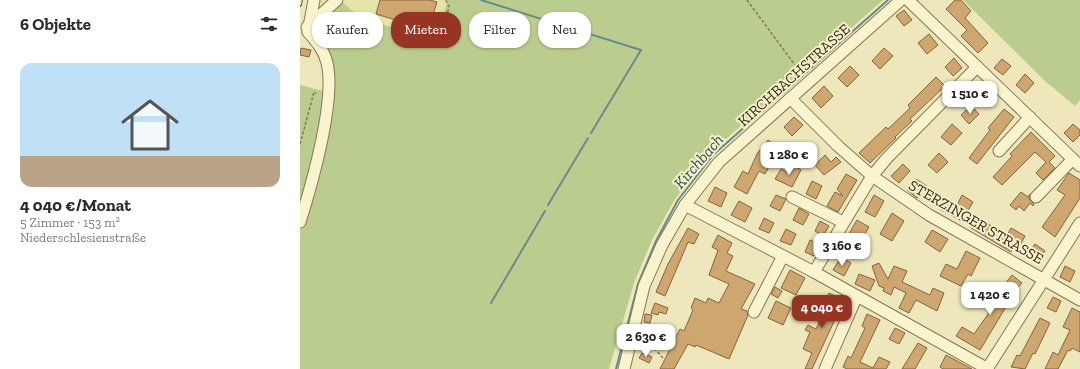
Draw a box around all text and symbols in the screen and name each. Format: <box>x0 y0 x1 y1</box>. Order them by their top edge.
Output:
chip: Kaufen <box>312 12 383 48</box>
chip: Mieten <box>391 12 461 48</box>
chip: Filter <box>469 12 530 48</box>
chip: Neu <box>538 12 591 48</box>
icon: filters <box>258 13 280 35</box>
text: 6 Objekte <box>20 14 91 34</box>
street label: KIRCHBACHSTRASSE <box>734 20 854 130</box>
pin: 1 510 € <box>933 81 1007 115</box>
text: 1 510 € <box>951 86 989 101</box>
icon: home <box>114 89 186 161</box>
water label: Kirchbach <box>670 130 727 192</box>
pin: 1 280 € <box>752 142 826 176</box>
text: 1 280 € <box>769 147 809 162</box>
street label: STERZINGER STRASSE <box>905 176 1047 268</box>
text: 4 040 €/Monat <box>20 195 131 215</box>
text: 5 Zimmer · 153 m² <box>20 215 120 230</box>
text: Niederschlesienstraße <box>20 230 146 245</box>
pin: 3 160 € <box>805 233 879 267</box>
text: 3 160 € <box>822 238 862 253</box>
pin: 1 420 € <box>953 282 1027 316</box>
text: 1 420 € <box>970 287 1010 302</box>
pin: 4 040 € <box>785 295 859 329</box>
text: 4 040 € <box>801 300 843 315</box>
pin: 2 630 € <box>609 324 683 358</box>
text: 2 630 € <box>626 329 666 344</box>

